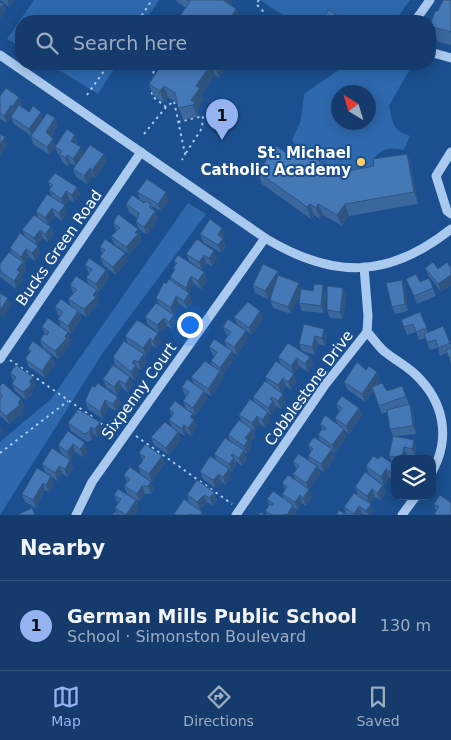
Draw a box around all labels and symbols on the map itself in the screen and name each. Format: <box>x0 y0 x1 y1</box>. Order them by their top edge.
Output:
north arrow <box>331 85 376 130</box>
pin: 1 <box>206 99 238 140</box>
place label: St. Michael Catholic Academy <box>200 144 351 179</box>
marker: St. Michael Catholic Academy <box>355 156 367 168</box>
street label: Bucks Green Road <box>12 187 106 309</box>
your location <box>177 312 203 338</box>
street label: Cobblestone Drive <box>261 327 357 449</box>
street label: Sixpenny Court <box>98 339 180 443</box>

